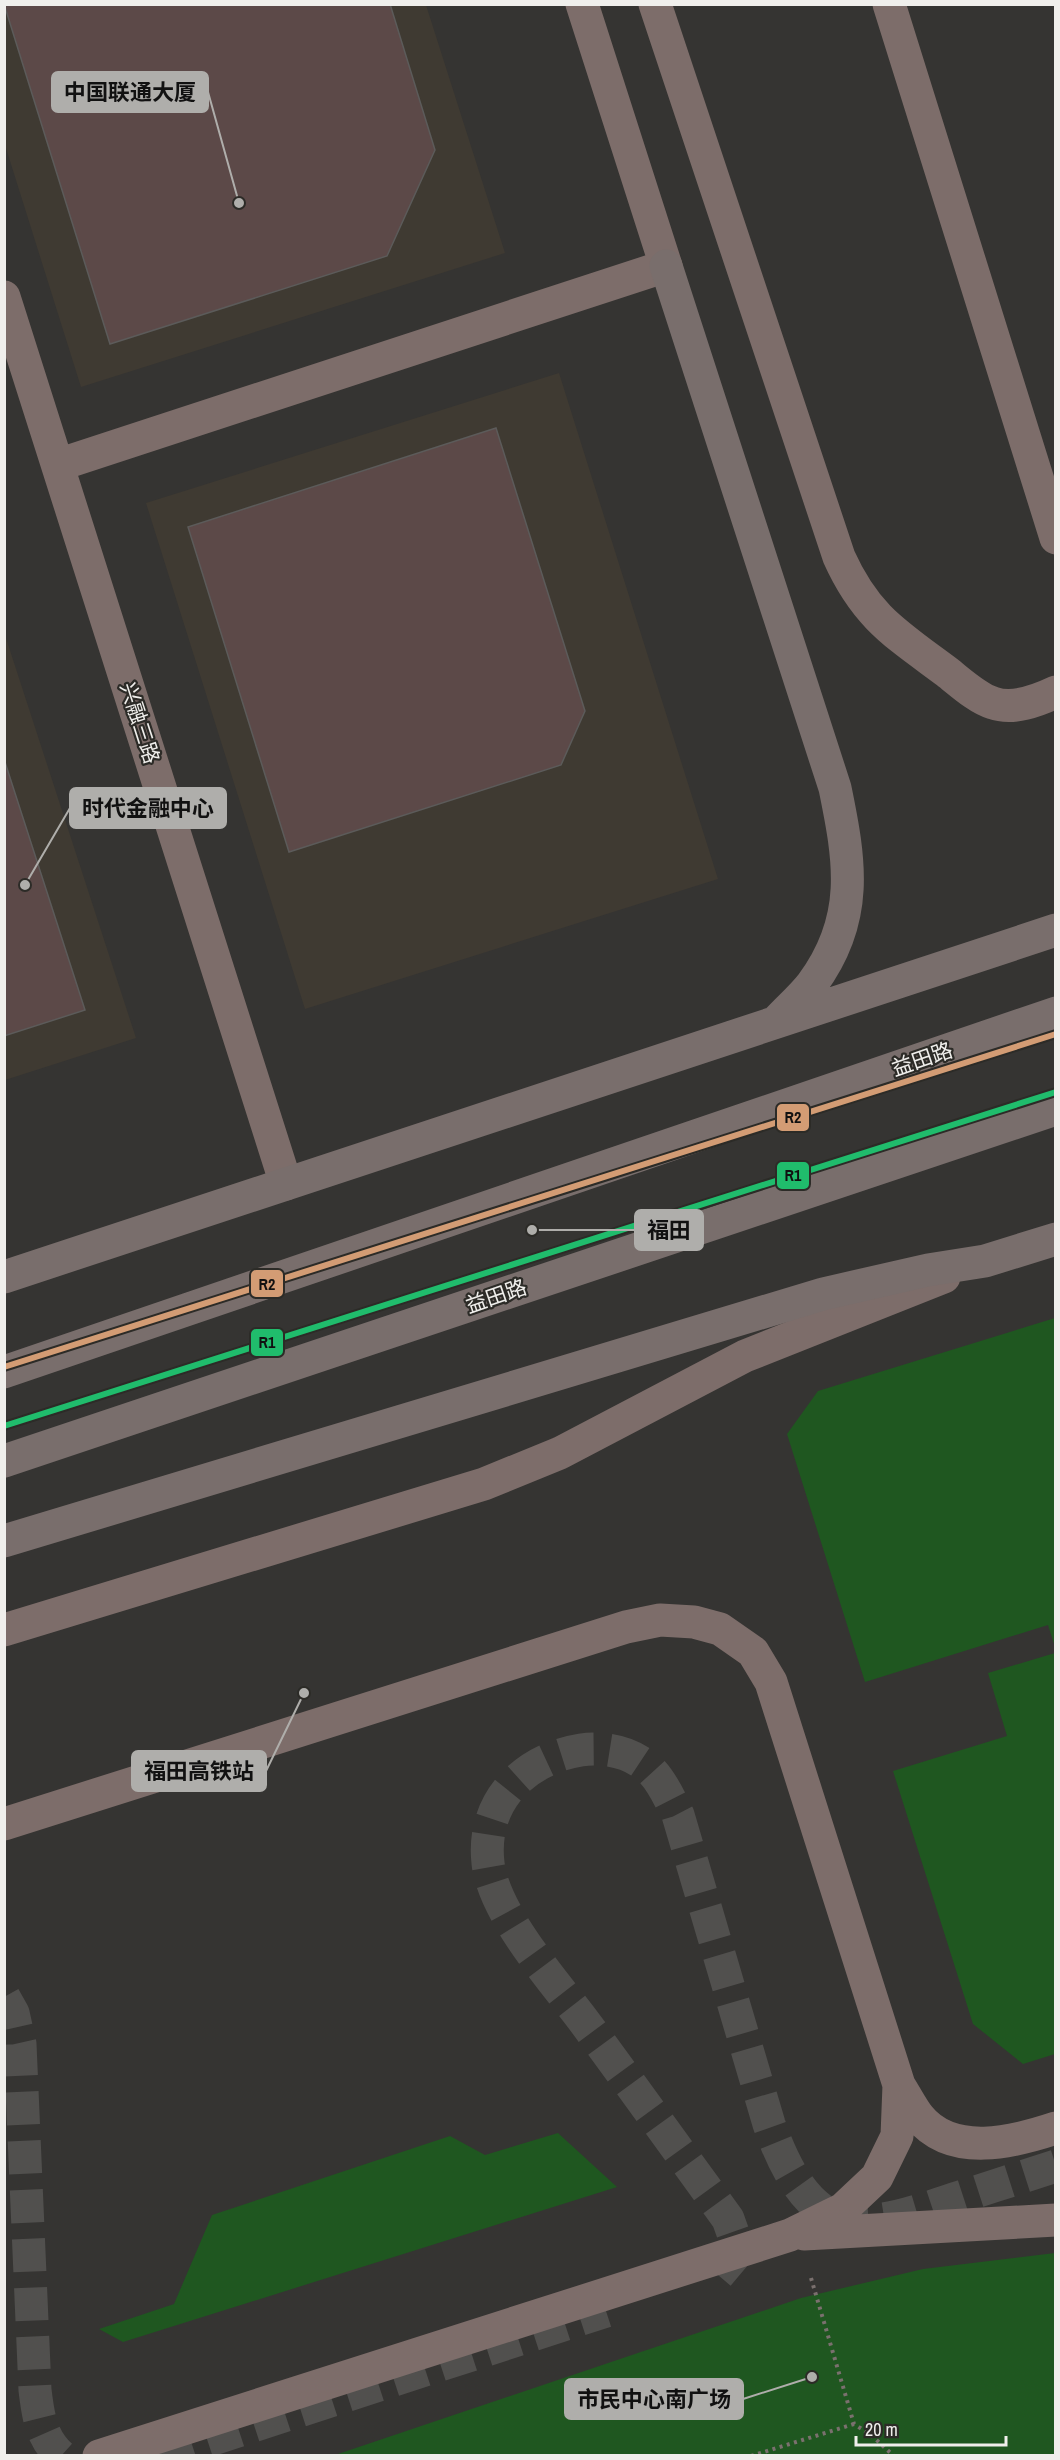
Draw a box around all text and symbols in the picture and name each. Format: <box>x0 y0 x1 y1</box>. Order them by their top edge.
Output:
callout: 中国联通大厦 <box>52 72 208 112</box>
text: 中国联通大厦 <box>64 77 196 107</box>
street label: 兴融三路 <box>113 679 167 767</box>
callout: 时代金融中心 <box>70 788 226 828</box>
text: 时代金融中心 <box>82 793 214 823</box>
street label: 益田路 <box>887 1035 957 1083</box>
line badge: R2 <box>776 1103 810 1132</box>
text: R2 <box>785 1106 801 1128</box>
line badge: R1 <box>776 1161 810 1190</box>
text: R1 <box>785 1164 802 1186</box>
callout: 福田 <box>635 1210 703 1250</box>
text: 福田 <box>647 1215 691 1245</box>
line badge: R2 <box>250 1269 284 1298</box>
street label: 益田路 <box>461 1272 531 1320</box>
text: R2 <box>259 1273 275 1295</box>
line badge: R1 <box>250 1328 284 1357</box>
text: R1 <box>259 1331 276 1353</box>
callout: 福田高铁站 <box>132 1751 266 1791</box>
text: 福田高铁站 <box>144 1756 254 1786</box>
callout: 市民中心南广场 <box>565 2379 743 2419</box>
text: 市民中心南广场 <box>577 2384 731 2414</box>
scale bar <box>856 2409 1006 2447</box>
text: 20 m <box>865 2417 898 2442</box>

